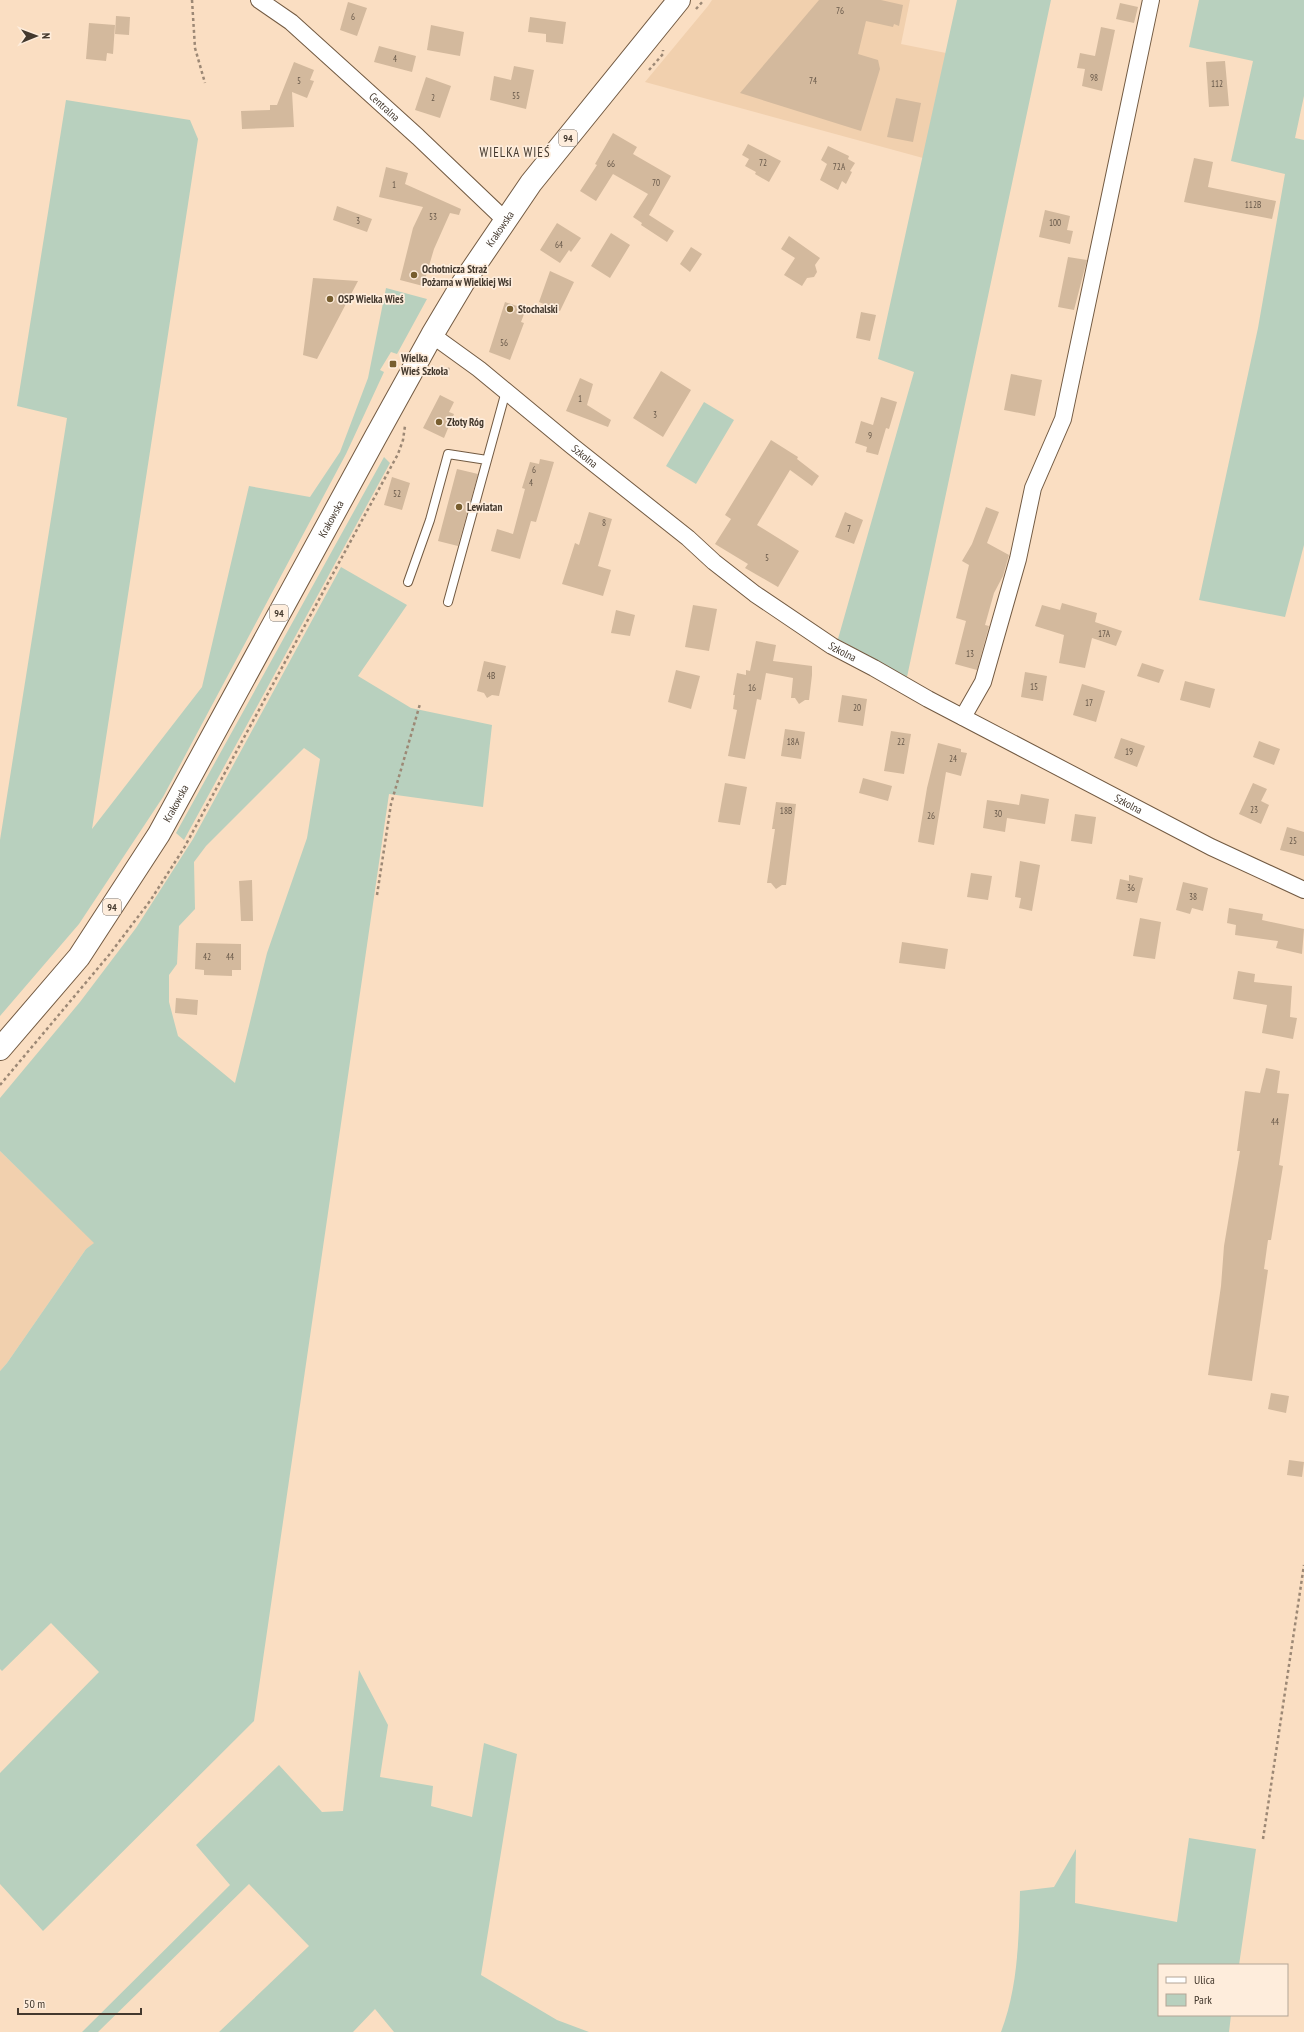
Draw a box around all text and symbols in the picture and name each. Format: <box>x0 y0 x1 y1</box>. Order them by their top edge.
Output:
house number: 76 <box>836 5 844 16</box>
house number: 6 <box>351 11 355 22</box>
north arrow <box>16 16 56 56</box>
text: N <box>39 33 53 39</box>
house number: 4 <box>393 53 397 64</box>
house number: 98 <box>1090 72 1098 83</box>
house number: 5 <box>297 75 301 86</box>
house number: 74 <box>809 75 817 86</box>
house number: 112 <box>1211 78 1223 89</box>
street label: Centralna <box>366 89 403 124</box>
house number: 55 <box>512 90 520 101</box>
house number: 2 <box>431 92 435 103</box>
road number: 94 <box>559 130 577 146</box>
district label: WIELKA WIEŚ <box>479 144 551 161</box>
house number: 72 <box>759 157 767 168</box>
house number: 66 <box>607 158 615 169</box>
house number: 72A <box>833 161 846 172</box>
house number: 70 <box>652 177 660 188</box>
house number: 1 <box>392 179 396 190</box>
house number: 112B <box>1245 199 1261 210</box>
street label: Krakowska <box>483 208 517 249</box>
house number: 53 <box>429 211 437 222</box>
house number: 3 <box>356 215 360 226</box>
house number: 100 <box>1049 217 1061 228</box>
house number: 64 <box>555 239 563 250</box>
place label: Ochotnicza Straż Pożarna w Wielkiej Wsi <box>422 262 512 289</box>
marker: Ochotnicza Straż Pożarna w Wielkiej Wsi <box>409 270 419 280</box>
place label: OSP Wielka Wieś <box>338 292 404 306</box>
marker: OSP Wielka Wieś <box>325 294 335 304</box>
place label: Stochalski <box>518 302 558 316</box>
marker: Stochalski <box>505 304 515 314</box>
house number: 56 <box>500 337 508 348</box>
place label: Wielka Wieś Szkoła <box>400 351 448 378</box>
marker: Wielka Wieś Szkoła <box>388 359 398 369</box>
house number: 1 <box>578 393 582 404</box>
house number: 3 <box>653 409 657 420</box>
place label: Złoty Róg <box>447 415 484 429</box>
marker: Złoty Róg <box>434 417 444 427</box>
house number: 9 <box>868 430 872 441</box>
street label: Szkolna <box>569 441 601 471</box>
house number: 6 <box>532 464 536 475</box>
house number: 4 <box>529 477 533 488</box>
house number: 52 <box>393 488 401 499</box>
street label: Krakowska <box>315 498 347 540</box>
place label: Lewiatan <box>467 500 502 514</box>
marker: Lewiatan <box>454 502 464 512</box>
house number: 8 <box>602 517 606 528</box>
house number: 7 <box>847 523 851 534</box>
house number: 5 <box>765 552 769 563</box>
road number: 94 <box>270 605 288 621</box>
house number: 17A <box>1098 628 1111 639</box>
street label: Szkolna <box>826 639 859 665</box>
house number: 13 <box>966 648 974 659</box>
house number: 4B <box>487 670 495 681</box>
house number: 15 <box>1030 681 1038 692</box>
house number: 16 <box>748 682 756 693</box>
house number: 17 <box>1085 697 1093 708</box>
house number: 20 <box>853 702 861 713</box>
house number: 18A <box>787 736 800 747</box>
house number: 22 <box>897 736 905 747</box>
house number: 19 <box>1125 746 1133 757</box>
house number: 24 <box>949 753 957 764</box>
street label: Krakowska <box>160 782 192 824</box>
street label: Szkolna <box>1112 791 1145 817</box>
house number: 23 <box>1250 804 1258 815</box>
house number: 18B <box>780 805 792 816</box>
house number: 30 <box>994 808 1002 819</box>
house number: 26 <box>927 810 935 821</box>
house number: 25 <box>1289 835 1297 846</box>
house number: 36 <box>1127 882 1135 893</box>
house number: 38 <box>1189 891 1197 902</box>
road number: 94 <box>103 899 121 915</box>
house number: 42 <box>203 951 211 962</box>
house number: 44 <box>226 951 234 962</box>
house number: 44 <box>1271 1116 1279 1127</box>
legend <box>1158 1964 1288 2016</box>
text: Ulica <box>1194 1972 1215 1987</box>
scale bar <box>18 1990 141 2016</box>
text: Park <box>1194 1992 1212 2007</box>
text: 50 m <box>24 1996 45 2011</box>

